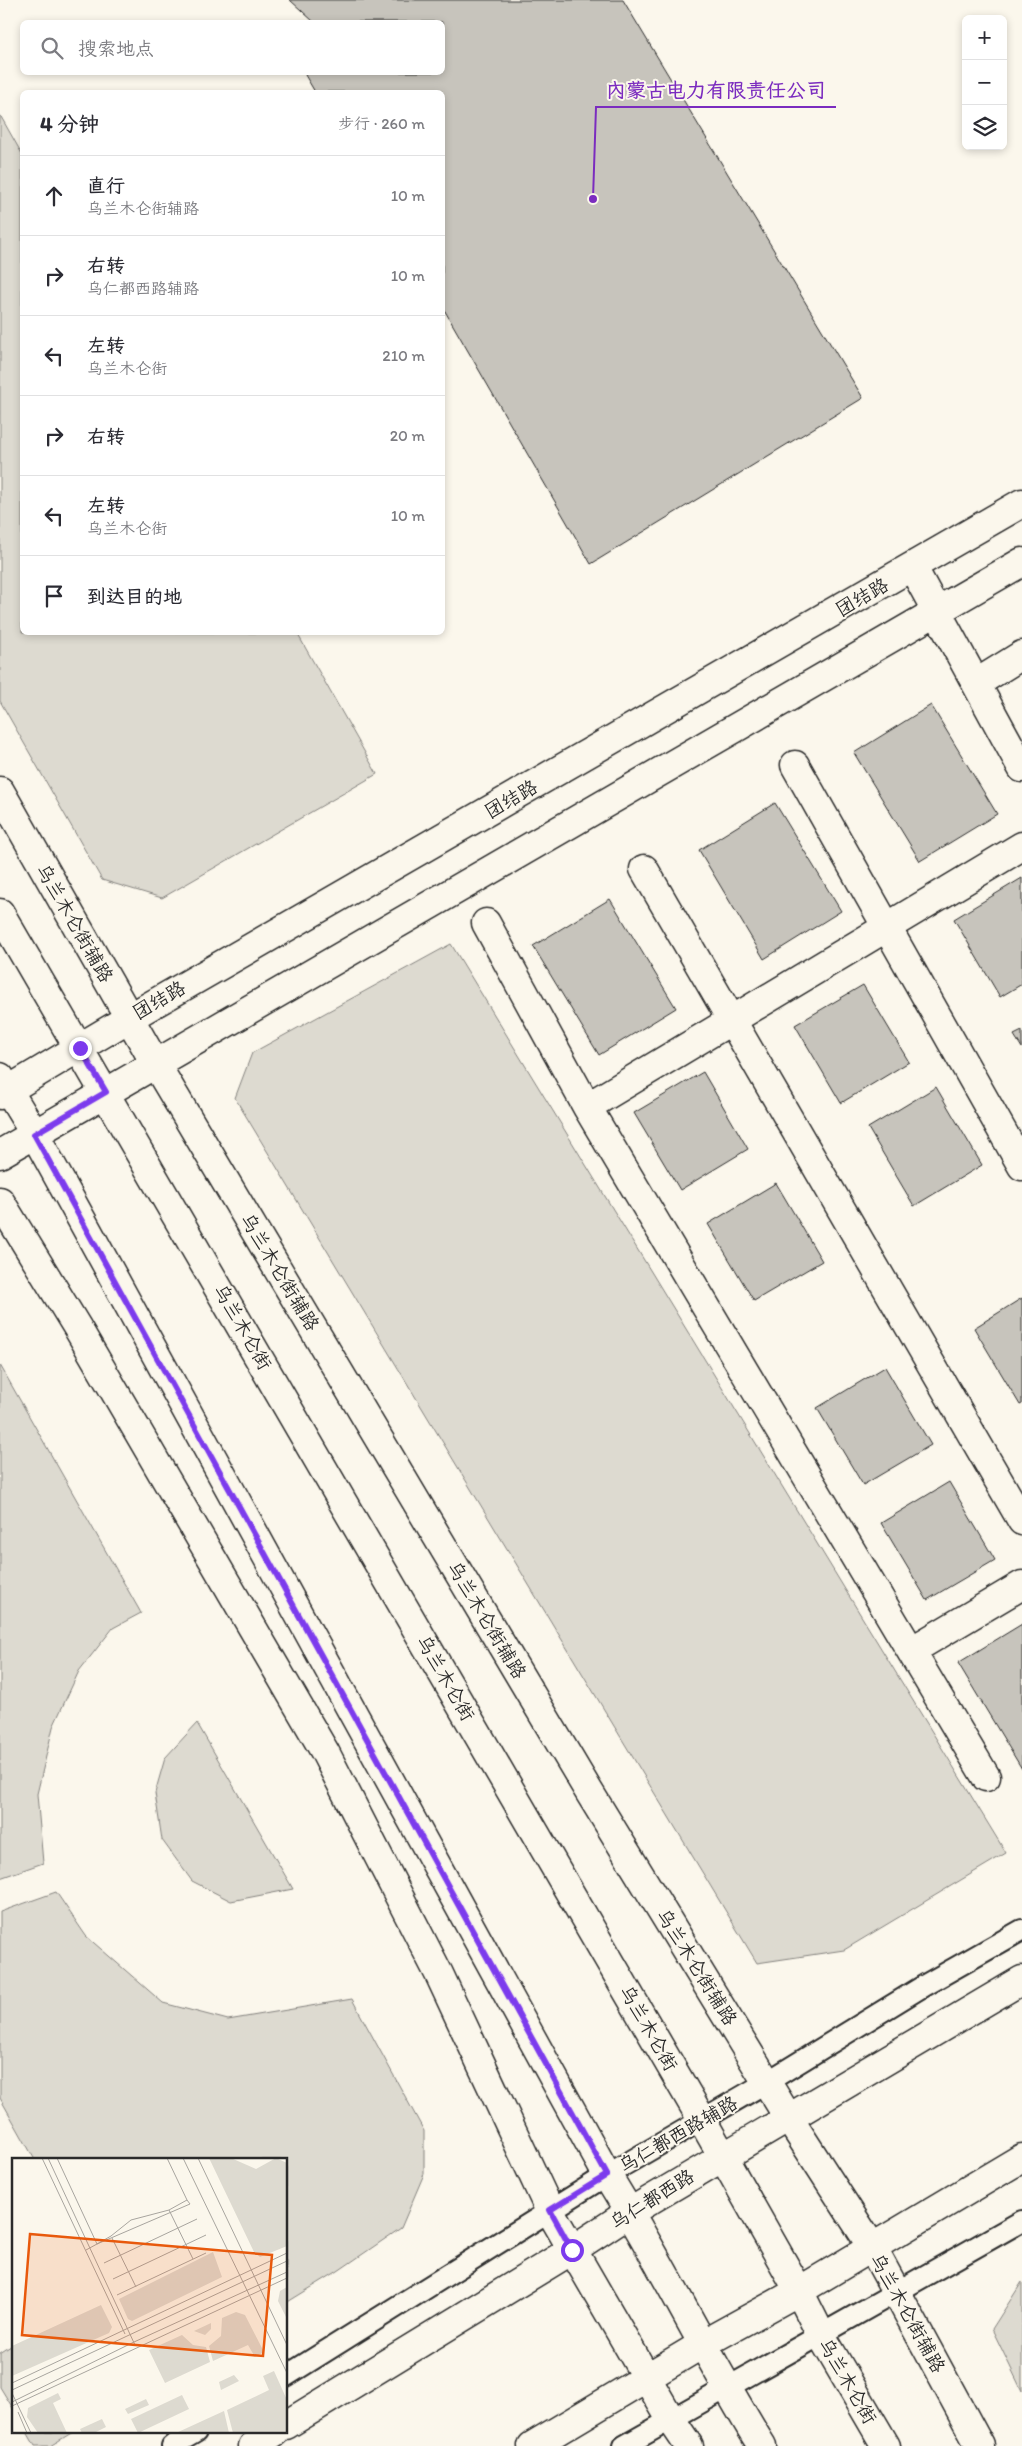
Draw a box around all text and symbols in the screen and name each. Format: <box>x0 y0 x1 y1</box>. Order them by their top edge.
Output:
map controls <box>962 15 1007 150</box>
button: + <box>962 15 1007 60</box>
search box <box>20 20 445 75</box>
icon: search <box>38 34 66 62</box>
text: 搜索地点 <box>78 37 154 60</box>
button: − <box>962 60 1007 105</box>
callout: 内蒙古电力有限责任公司 <box>596 72 836 107</box>
text: 内蒙古电力有限责任公司 <box>606 78 826 102</box>
button: layers <box>962 105 1007 150</box>
text: 4 分钟 <box>40 111 99 136</box>
text: 步行 · 260 m <box>338 114 425 133</box>
text: 直行 <box>87 174 125 197</box>
icon: ahead <box>40 182 68 210</box>
text: 10 m <box>391 186 425 205</box>
text: 乌兰木仑街辅路 <box>87 199 199 218</box>
text: 右转 <box>87 254 125 277</box>
icon: right <box>40 262 68 290</box>
text: 10 m <box>391 266 425 285</box>
text: 乌仁都西路辅路 <box>87 279 199 298</box>
text: 左转 <box>87 334 125 357</box>
icon: left <box>40 342 68 370</box>
text: 210 m <box>382 346 425 365</box>
text: 乌兰木仑街 <box>87 359 167 378</box>
icon: right <box>40 422 68 450</box>
text: 右转 <box>87 425 125 448</box>
text: 20 m <box>390 426 425 445</box>
text: 左转 <box>87 494 125 517</box>
icon: left <box>40 502 68 530</box>
text: 10 m <box>391 506 425 525</box>
text: 乌兰木仑街 <box>87 519 167 538</box>
street label: 团结路 <box>832 573 892 621</box>
icon: arrive <box>40 582 68 610</box>
text: 到达目的地 <box>87 585 182 608</box>
street label: 团结路 <box>481 775 541 823</box>
street label: 乌兰木仑街辅路 <box>32 860 118 986</box>
street label: 团结路 <box>129 976 189 1024</box>
route end <box>69 1037 92 1060</box>
street label: 乌兰木仑街辅路 <box>236 1209 324 1335</box>
street label: 乌兰木仑街 <box>209 1280 277 1374</box>
street label: 乌兰木仑街辅路 <box>443 1557 531 1683</box>
street label: 乌兰木仑街 <box>412 1631 480 1725</box>
street label: 乌兰木仑街辅路 <box>652 1905 742 2029</box>
street label: 乌兰木仑街 <box>615 1981 683 2075</box>
street label: 乌仁都西路辅路 <box>615 2091 741 2177</box>
inset map <box>12 2158 288 2434</box>
street label: 乌仁都西路 <box>606 2164 698 2234</box>
route start <box>561 2239 584 2262</box>
street label: 乌兰木仑街辅路 <box>866 2249 950 2377</box>
street label: 乌兰木仑街 <box>814 2334 882 2428</box>

